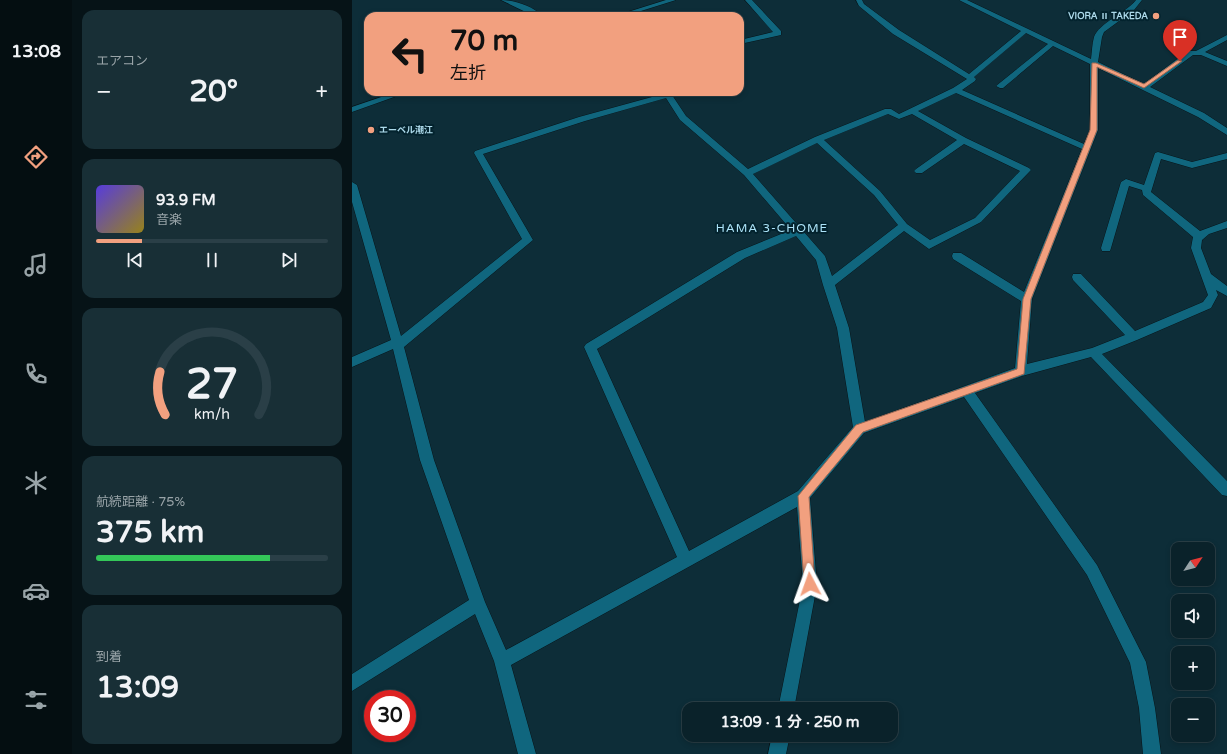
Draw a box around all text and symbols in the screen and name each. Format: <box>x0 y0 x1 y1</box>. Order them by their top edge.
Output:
place label: VIORA Ⅱ TAKEDA <box>1068 11 1148 22</box>
marker: VIORA Ⅱ TAKEDA <box>1151 11 1161 21</box>
pin <box>1163 20 1197 61</box>
text: 70 m <box>450 24 518 58</box>
icon: arrive <box>1169 26 1191 48</box>
icon: left <box>384 28 436 80</box>
text: 13:08 <box>11 40 61 62</box>
text: エアコン <box>96 53 148 69</box>
text: 左折 <box>450 62 486 84</box>
text: 20° <box>189 73 238 110</box>
text: − <box>96 79 112 105</box>
text: + <box>316 79 328 105</box>
marker: エーベル潮江 <box>366 125 376 135</box>
place label: エーベル潮江 <box>379 125 433 136</box>
icon: directions <box>22 143 50 171</box>
text: 93.9 FM <box>156 191 216 209</box>
text: 音楽 <box>156 212 182 228</box>
district label: HAMA 3-CHOME <box>716 221 828 235</box>
icon: previous <box>124 249 146 271</box>
icon: pause <box>201 249 223 271</box>
icon: next <box>278 249 300 271</box>
icon: music <box>22 251 50 279</box>
icon: phone <box>22 360 50 388</box>
text: 27 <box>186 360 238 410</box>
text: km/h <box>194 406 230 423</box>
icon: climate <box>22 469 50 497</box>
text: 航続距離 · 75% <box>96 494 185 510</box>
text: 375 km <box>96 514 204 551</box>
north arrow <box>1171 542 1215 586</box>
map controls <box>1171 542 1215 742</box>
position arrow <box>789 563 831 605</box>
icon: car <box>22 577 50 605</box>
button: sound <box>1171 594 1215 638</box>
button: + <box>1171 646 1215 690</box>
text: 到着 <box>96 649 122 665</box>
text: 13:09 <box>96 669 179 706</box>
icon: filters <box>22 686 50 714</box>
speed limit sign: 30 <box>364 690 416 742</box>
button: − <box>1171 698 1215 742</box>
text: 13:09 · 1 分 · 250 m <box>720 713 860 731</box>

